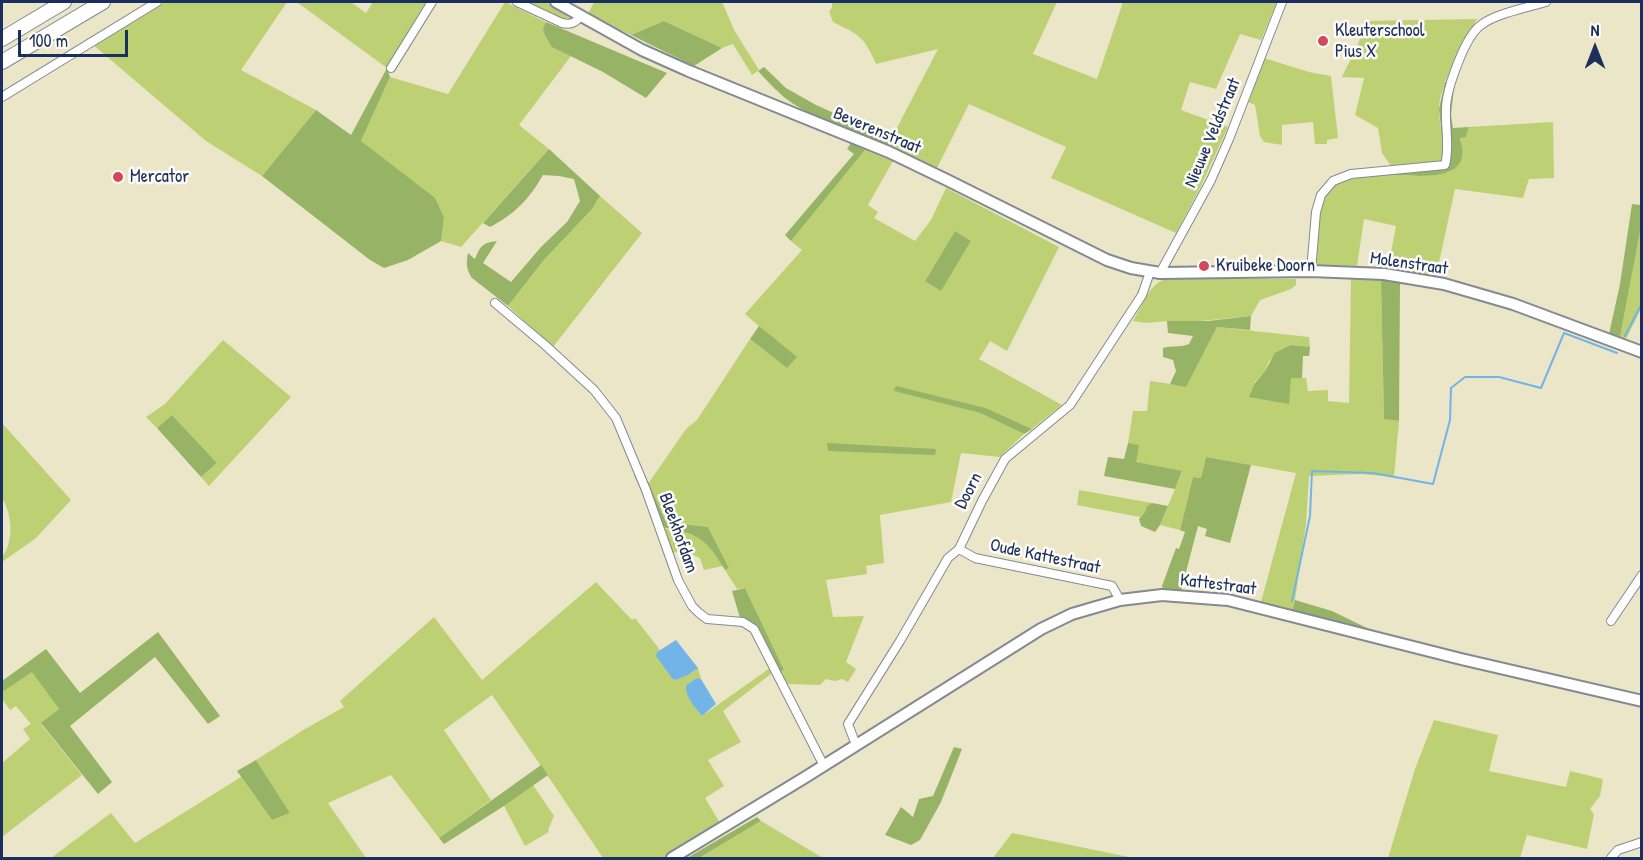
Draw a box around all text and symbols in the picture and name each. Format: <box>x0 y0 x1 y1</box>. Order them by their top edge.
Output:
scale bar <box>21 18 130 56</box>
north arrow <box>1565 18 1625 78</box>
text: N <box>1591 19 1599 41</box>
place label: Kleuterschool Pius X <box>1335 20 1425 63</box>
text: 100 m <box>29 28 68 53</box>
marker: Kleuterschool Pius X <box>1316 34 1330 48</box>
street label: Nieuwe Veldstraat <box>1180 75 1246 191</box>
street label: Beverenstraat <box>830 103 924 159</box>
place label: Mercator <box>130 166 189 188</box>
marker: Mercator <box>111 170 125 184</box>
street label: Molenstraat <box>1369 248 1449 280</box>
place label: Kruibeke Doorn <box>1216 255 1315 277</box>
marker: Kruibeke Doorn <box>1197 259 1211 273</box>
street label: Doorn <box>951 469 987 513</box>
street label: Bleekhofdam <box>654 490 702 576</box>
street label: Oude Kattestraat <box>988 535 1102 579</box>
street label: Kattestraat <box>1179 570 1257 600</box>

